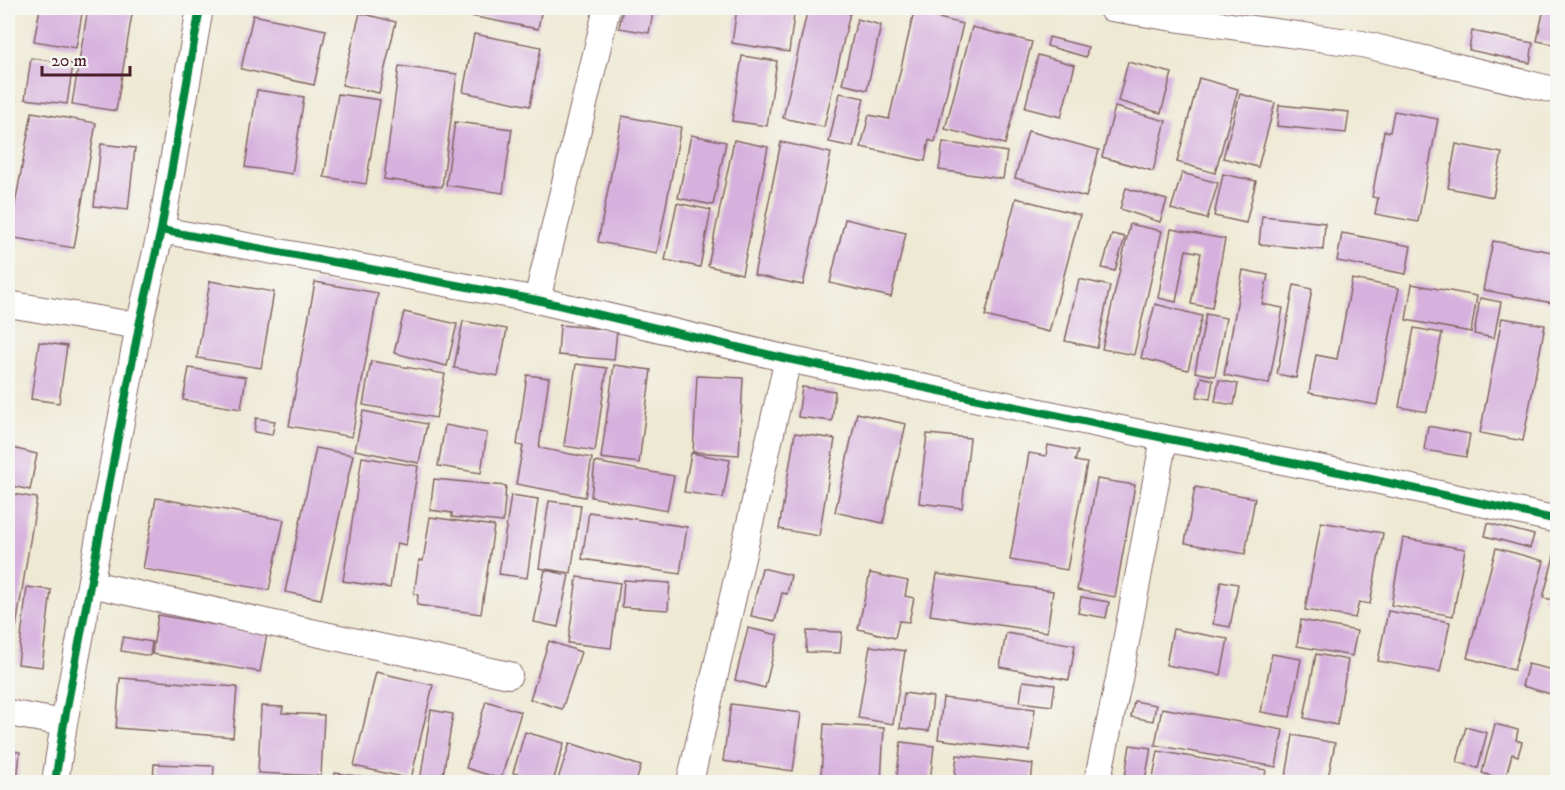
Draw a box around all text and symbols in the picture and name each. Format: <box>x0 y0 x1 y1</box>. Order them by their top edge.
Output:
scale bar <box>42 39 130 77</box>
text: 20 m <box>51 50 87 72</box>

